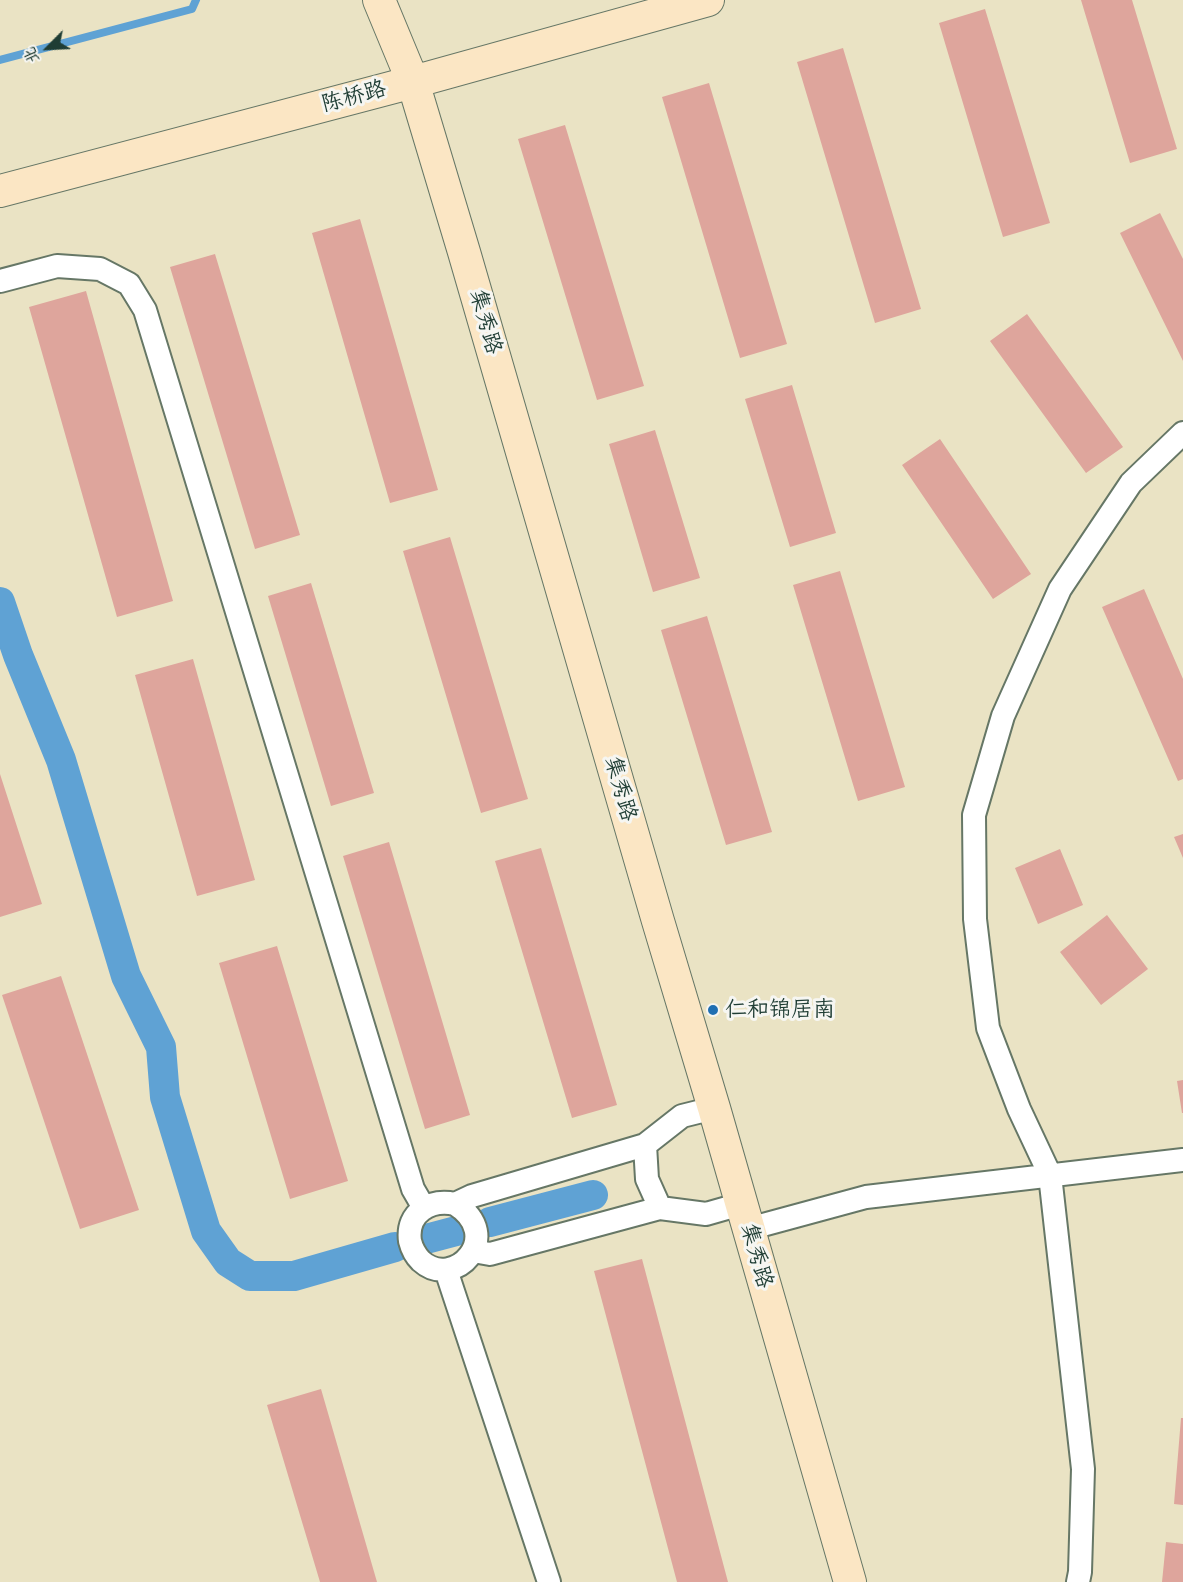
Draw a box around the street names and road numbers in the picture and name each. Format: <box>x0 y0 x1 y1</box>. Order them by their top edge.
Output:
street label: 陈桥路 <box>319 76 389 118</box>
street label: 集秀路 <box>463 287 507 357</box>
street label: 集秀路 <box>598 754 642 824</box>
street label: 集秀路 <box>734 1221 778 1291</box>

